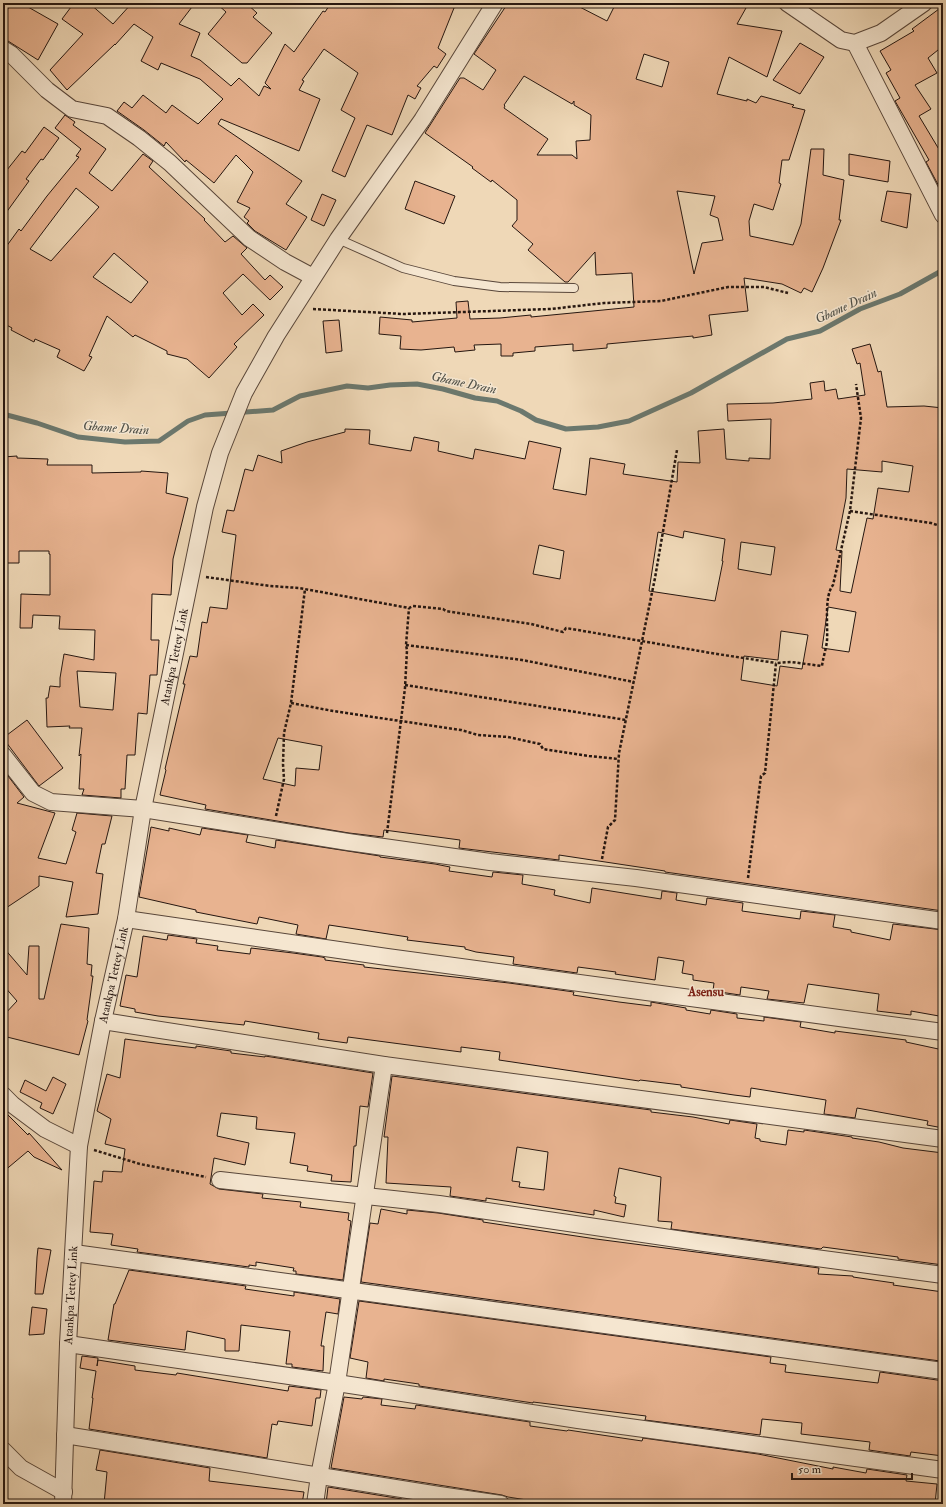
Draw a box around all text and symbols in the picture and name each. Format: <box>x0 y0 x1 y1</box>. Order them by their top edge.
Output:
water label: Gbame Drain <box>813 285 879 327</box>
water label: Gbame Drain <box>430 368 498 398</box>
water label: Gbame Drain <box>82 418 150 438</box>
street label: Atankpa Tettey Link <box>157 607 192 708</box>
street label: Atankpa Tettey Link <box>95 925 132 1026</box>
district label: Asensu <box>687 984 724 1000</box>
street label: Atankpa Tettey Link <box>60 1245 81 1346</box>
scale bar <box>792 1455 912 1481</box>
text: 50 m <box>798 1462 822 1477</box>

